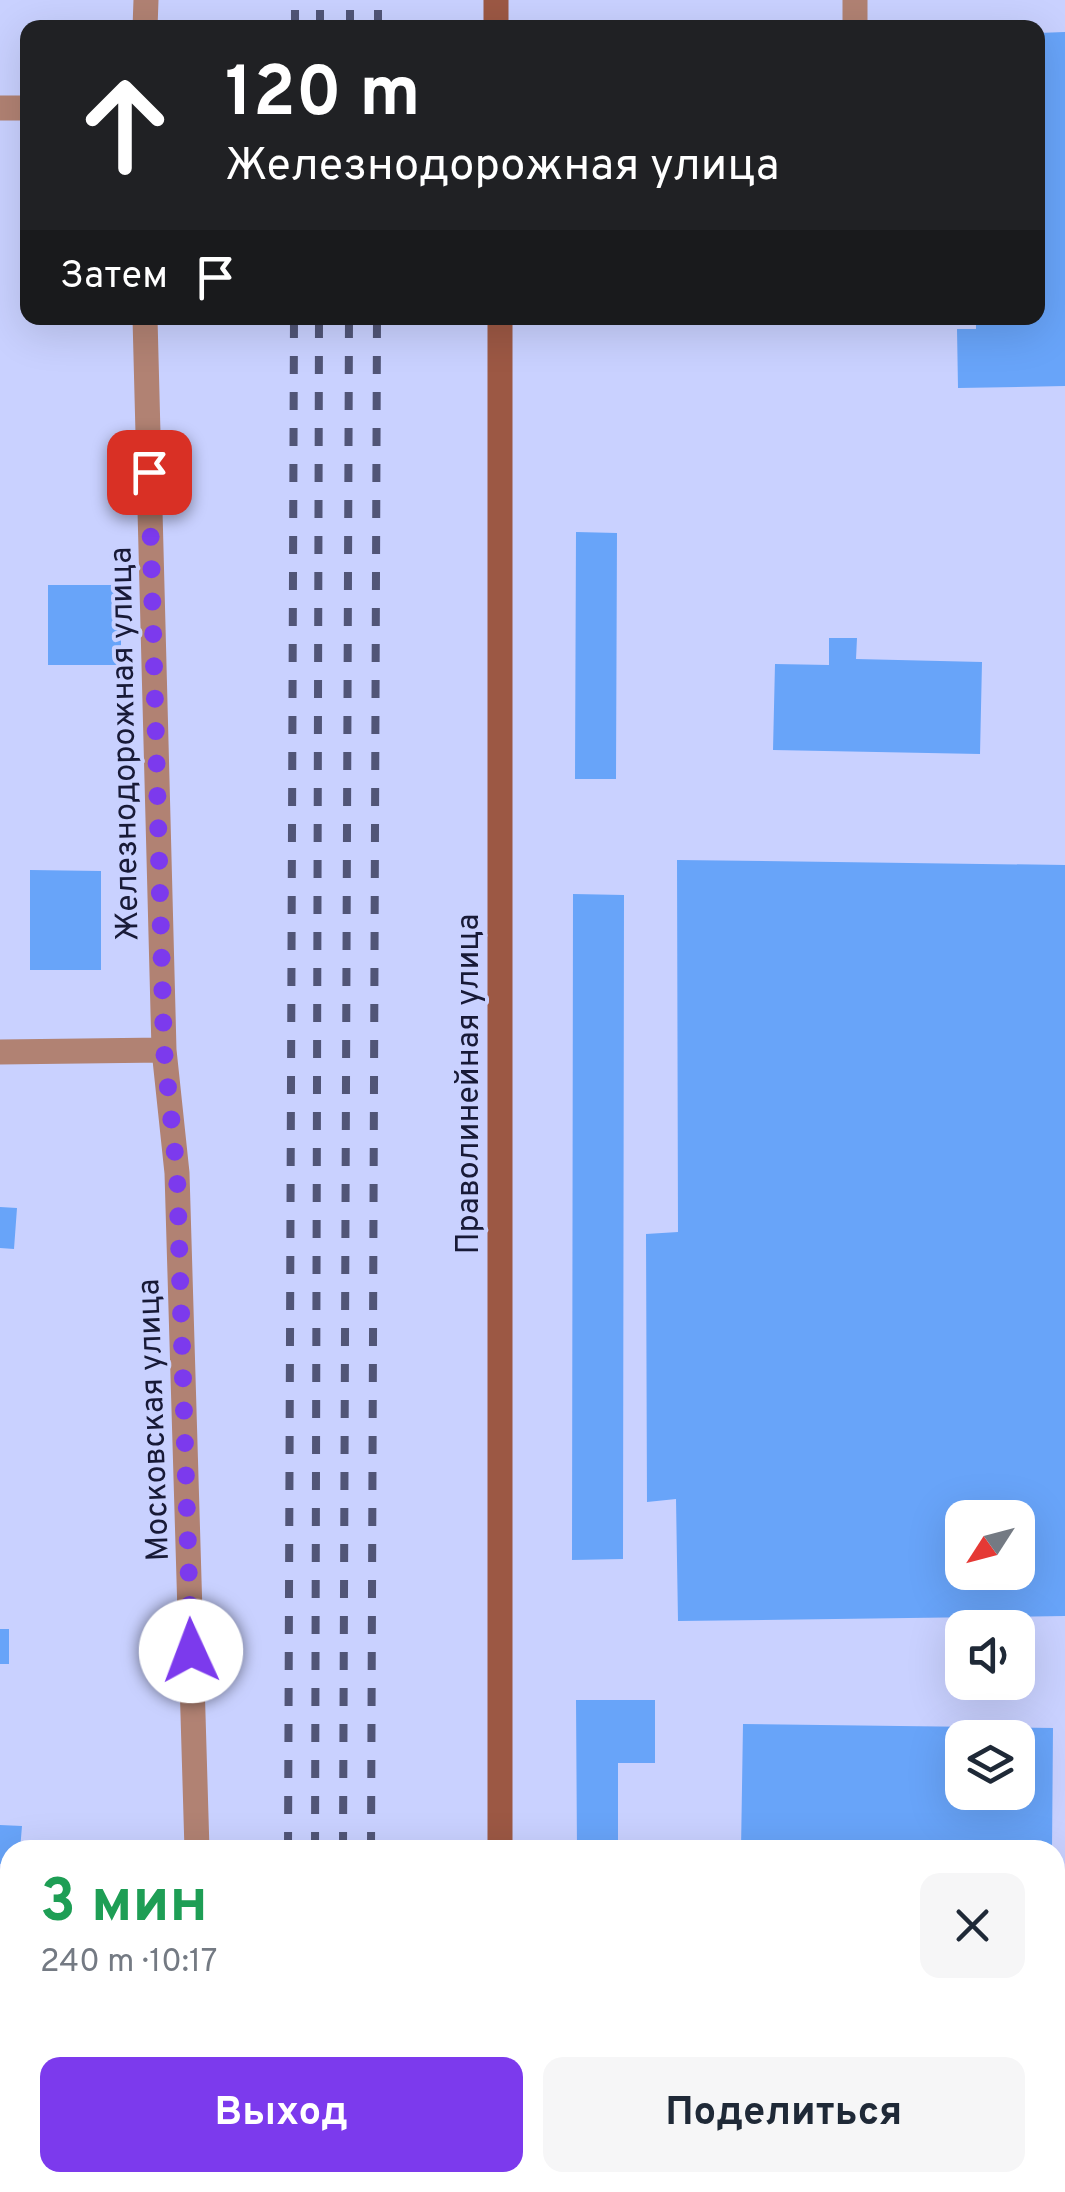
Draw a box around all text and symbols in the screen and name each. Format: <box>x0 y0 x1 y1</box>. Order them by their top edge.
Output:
text: 120 m <box>225 52 421 141</box>
icon: ahead <box>60 60 190 190</box>
text: Железнодорожная улица <box>225 139 780 196</box>
icon: arrive <box>188 250 243 305</box>
text: Затем <box>60 253 168 302</box>
pin <box>107 430 192 515</box>
icon: arrive <box>122 445 177 500</box>
street label: Железнодорожная улица <box>103 546 149 941</box>
street label: Праволинейная улица <box>450 914 490 1254</box>
street label: Московская улица <box>130 1278 180 1562</box>
north arrow <box>945 1500 1035 1590</box>
map controls <box>945 1500 1035 1810</box>
position arrow <box>139 1599 243 1703</box>
button: sound <box>945 1610 1035 1700</box>
button: layers <box>945 1720 1035 1810</box>
text: 3 мин <box>40 1867 208 1943</box>
button: close <box>920 1873 1025 1978</box>
text: 240 m · 10:17 <box>40 1943 218 1983</box>
button: Выход <box>40 2057 523 2172</box>
button: Поделиться <box>543 2057 1025 2172</box>

